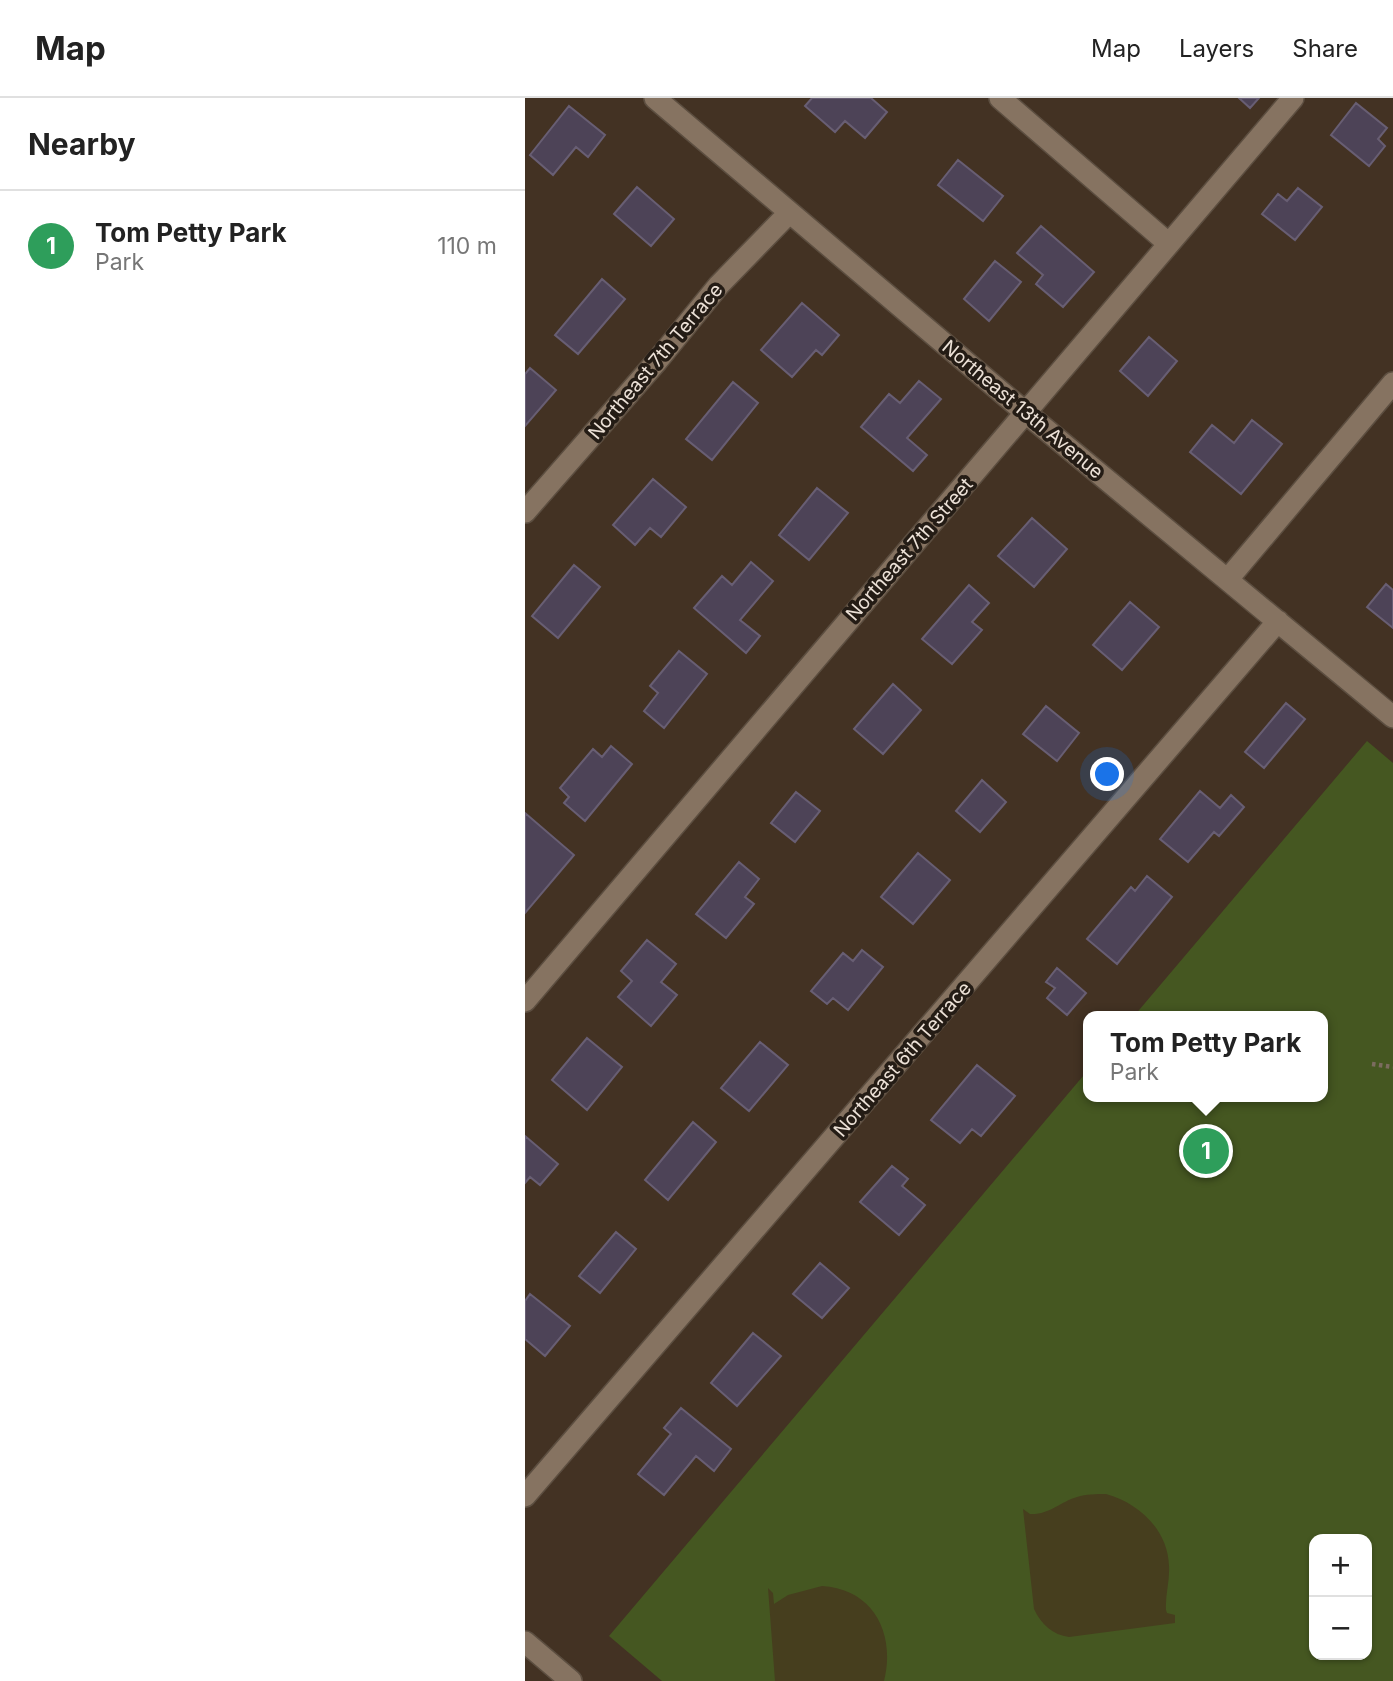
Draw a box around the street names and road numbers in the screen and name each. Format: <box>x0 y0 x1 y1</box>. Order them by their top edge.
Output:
street label: Northeast 7th Terrace <box>583 279 727 444</box>
street label: Northeast 13th Avenue <box>937 335 1108 483</box>
street label: Northeast 7th Street <box>841 473 978 625</box>
street label: Northeast 6th Terrace <box>829 977 976 1142</box>

